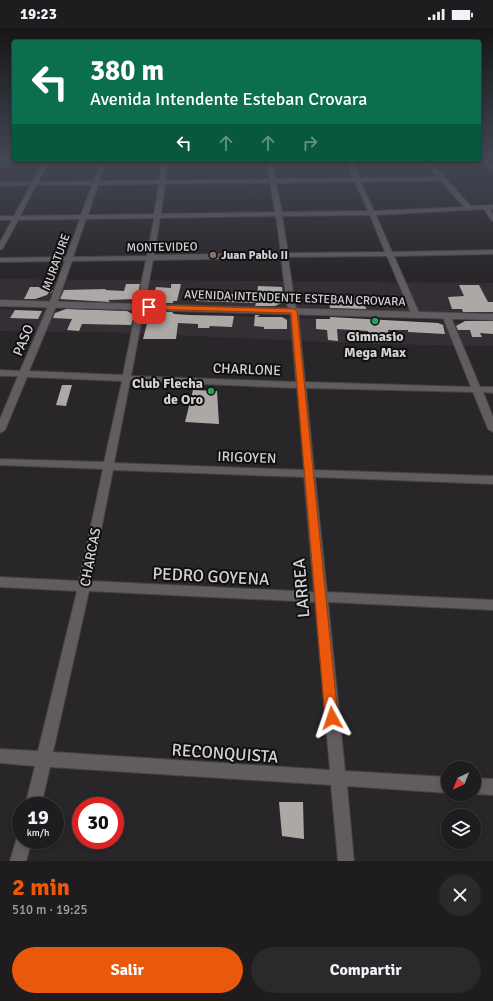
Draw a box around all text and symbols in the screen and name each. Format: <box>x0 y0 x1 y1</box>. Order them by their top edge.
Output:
text: 19:23 <box>20 5 57 23</box>
text: 380 m <box>90 54 164 88</box>
icon: left <box>24 56 76 108</box>
text: Avenida Intendente Esteban Crovara <box>90 88 367 110</box>
icon: left <box>173 132 195 154</box>
icon: ahead <box>215 132 237 154</box>
icon: ahead <box>257 132 279 154</box>
icon: right <box>299 132 321 154</box>
street label: MURATURE <box>39 231 74 293</box>
street label: MONTEVIDEO <box>126 239 198 256</box>
place label: Juan Pablo II <box>221 248 288 263</box>
marker: Juan Pablo II <box>208 250 218 260</box>
street label: AVENIDA INTENDENTE ESTEBAN CROVARA <box>184 287 407 310</box>
pin <box>132 290 166 324</box>
icon: arrive <box>138 296 160 318</box>
marker: Gimnasio Mega Max <box>370 316 380 326</box>
street label: PASO <box>9 322 38 359</box>
place label: Gimnasio Mega Max <box>344 328 406 361</box>
street label: CHARLONE <box>212 360 282 379</box>
place label: Club Flecha de Oro <box>132 375 203 408</box>
marker: Club Flecha de Oro <box>206 386 216 396</box>
street label: IRIGOYEN <box>217 448 277 467</box>
street label: CHARCAS <box>76 526 105 588</box>
street label: LARREA <box>288 557 315 619</box>
street label: PEDRO GOYENA <box>152 563 271 590</box>
position arrow <box>311 697 353 739</box>
street label: RECONQUISTA <box>171 739 280 768</box>
north arrow <box>441 761 481 801</box>
map controls <box>441 761 481 849</box>
speed limit sign: 30 <box>72 797 124 849</box>
text: 19 <box>27 805 49 830</box>
button: layers <box>441 809 481 849</box>
text: km/h <box>27 827 49 839</box>
text: 2 min <box>12 872 70 902</box>
button: close <box>439 874 481 916</box>
text: 510 m · 19:25 <box>12 902 88 918</box>
button: Salir <box>12 947 243 993</box>
button: Compartir <box>251 947 481 993</box>

